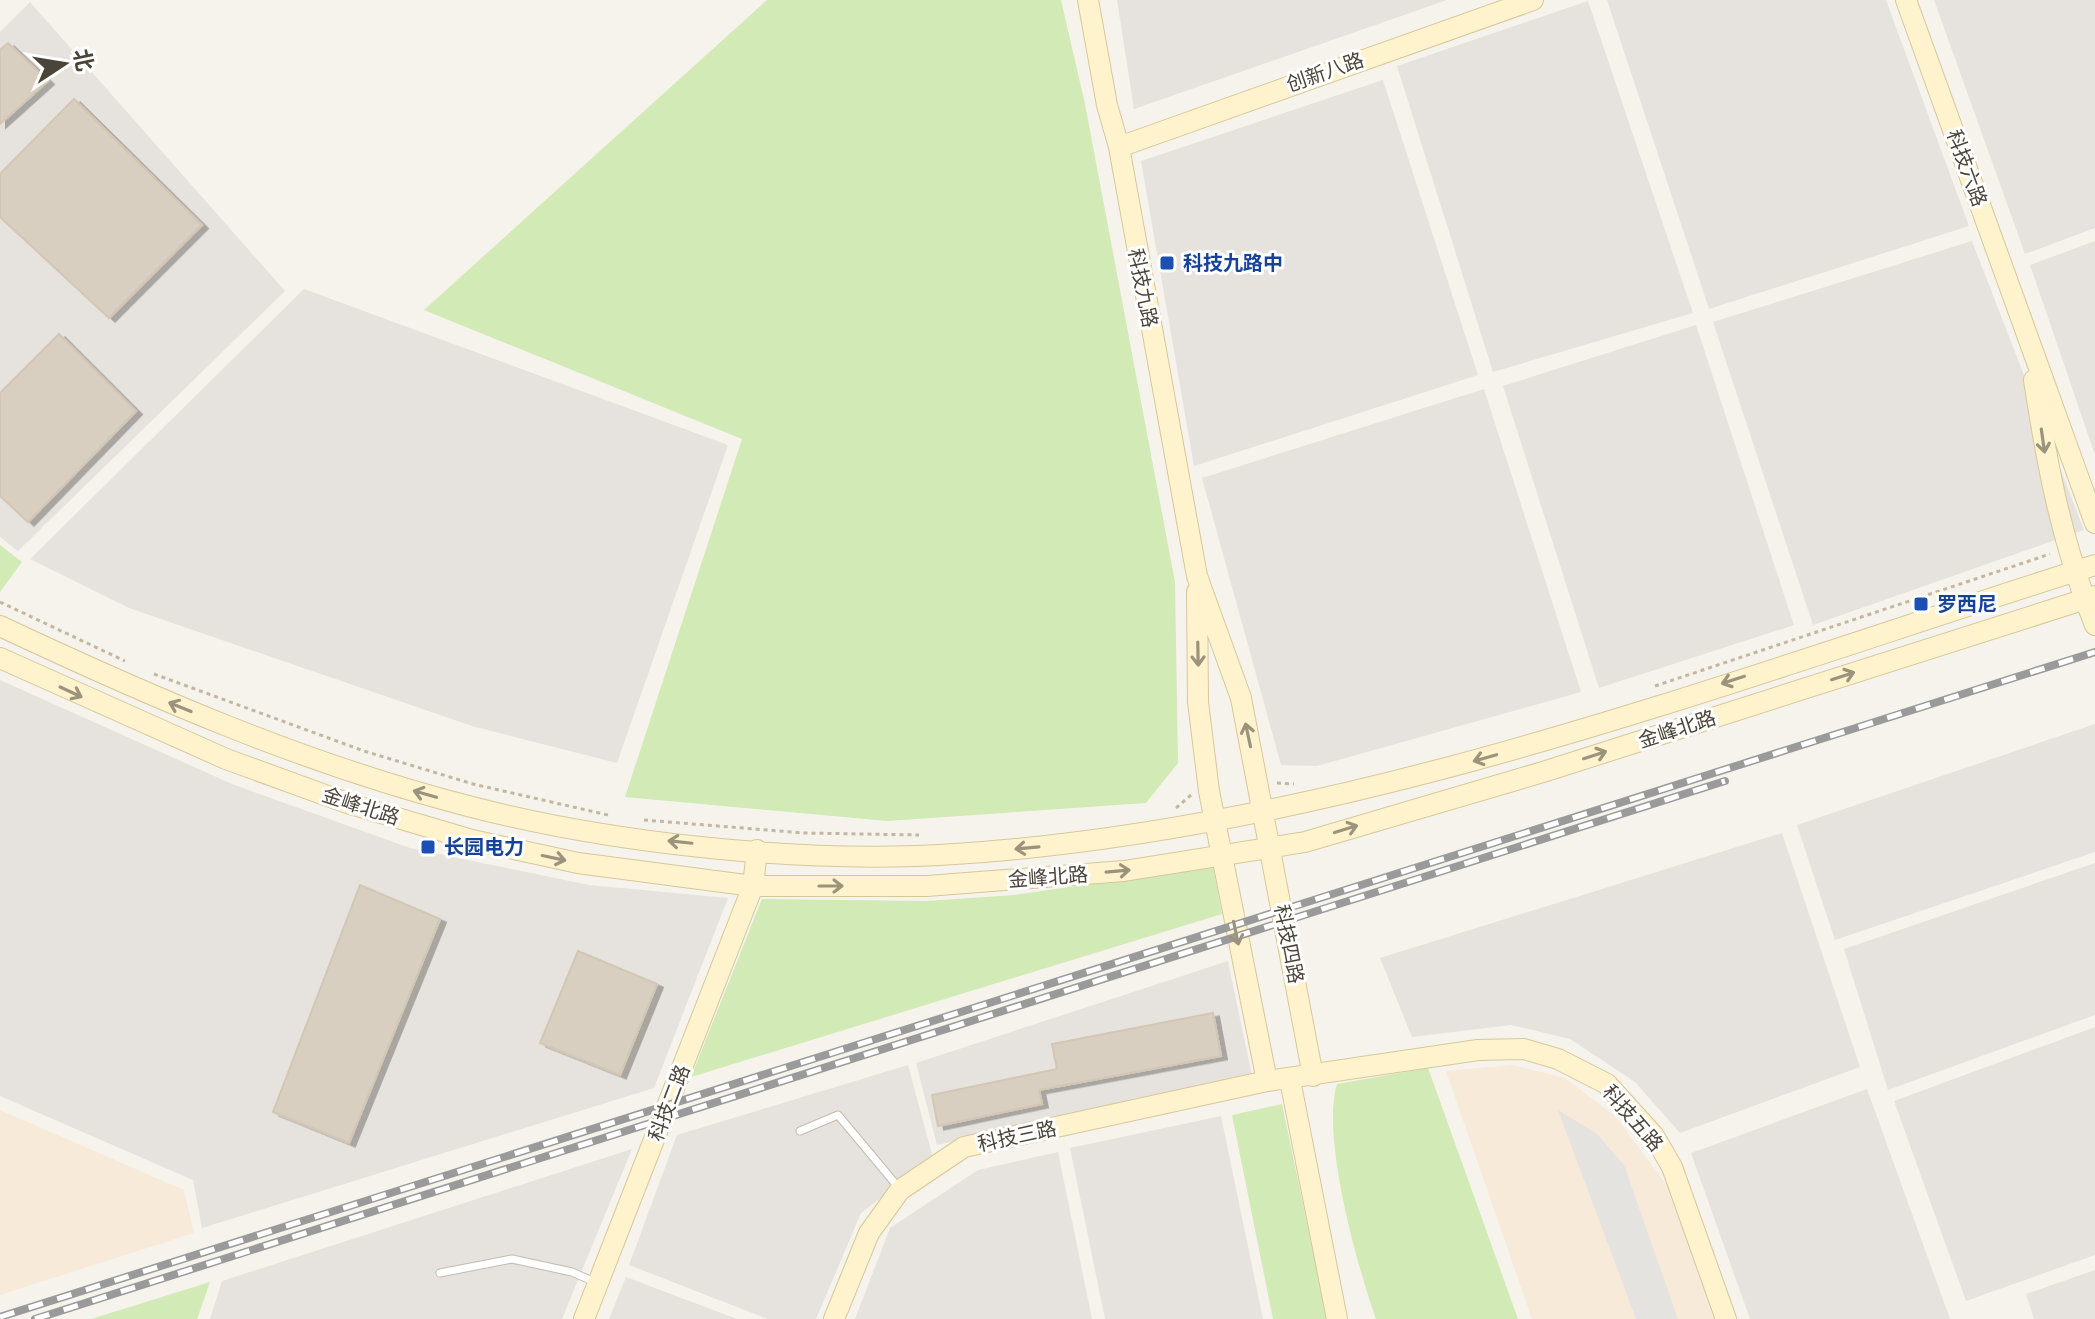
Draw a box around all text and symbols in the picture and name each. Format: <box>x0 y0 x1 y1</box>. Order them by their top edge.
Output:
north arrow <box>24 24 104 104</box>
text: 北 <box>66 46 100 74</box>
street label: 创新八路 <box>1283 47 1367 98</box>
street label: 科技六路 <box>1940 126 1993 210</box>
street label: 科技九路 <box>1122 246 1163 330</box>
place label: 科技九路中 <box>1183 250 1283 277</box>
marker: 科技九路中 <box>1158 254 1176 272</box>
one-way arrow <box>2036 428 2051 454</box>
place label: 罗西尼 <box>1937 591 1997 618</box>
marker: 罗西尼 <box>1912 595 1930 613</box>
one-way arrow <box>1190 640 1205 667</box>
one-way arrow <box>1830 667 1855 682</box>
one-way arrow <box>1720 673 1746 688</box>
one-way arrow <box>58 685 82 700</box>
one-way arrow <box>168 699 193 714</box>
street label: 金峰北路 <box>1635 704 1719 755</box>
one-way arrow <box>1240 723 1255 749</box>
one-way arrow <box>1583 747 1608 762</box>
one-way arrow <box>1472 751 1498 766</box>
street label: 金峰北路 <box>319 781 403 832</box>
one-way arrow <box>412 786 438 801</box>
one-way arrow <box>1333 821 1359 836</box>
place label: 长园电力 <box>444 834 524 861</box>
one-way arrow <box>667 835 694 850</box>
marker: 长园电力 <box>419 838 437 856</box>
one-way arrow <box>1014 841 1041 856</box>
one-way arrow <box>540 851 566 866</box>
street label: 金峰北路 <box>1007 861 1089 894</box>
one-way arrow <box>1104 863 1131 878</box>
one-way arrow <box>817 878 844 894</box>
street label: 科技四路 <box>1268 902 1309 986</box>
one-way arrow <box>1230 920 1245 946</box>
street label: 科技二路 <box>643 1061 696 1145</box>
street label: 科技五路 <box>1596 1079 1669 1157</box>
street label: 科技三路 <box>975 1115 1059 1158</box>

